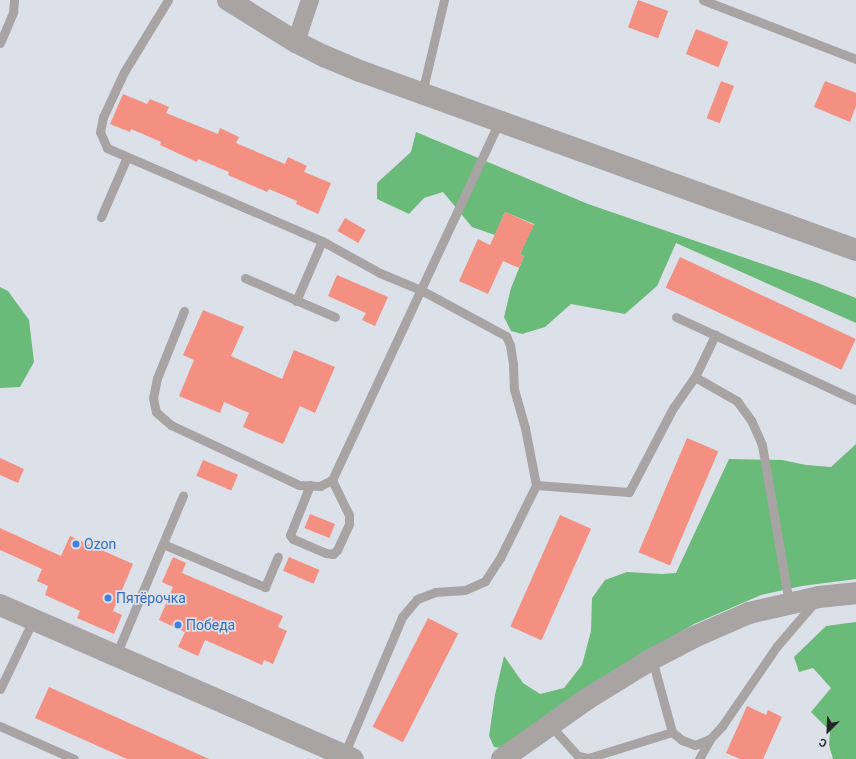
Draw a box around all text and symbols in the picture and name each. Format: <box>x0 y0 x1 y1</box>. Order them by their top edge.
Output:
place label: Ozon <box>84 536 116 552</box>
marker: Ozon <box>71 539 81 549</box>
place label: Пятёрочка <box>116 590 186 606</box>
marker: Пятёрочка <box>103 593 113 603</box>
place label: Победа <box>186 617 235 633</box>
marker: Победа <box>173 620 183 630</box>
north arrow <box>808 711 848 751</box>
text: С <box>817 735 829 750</box>

